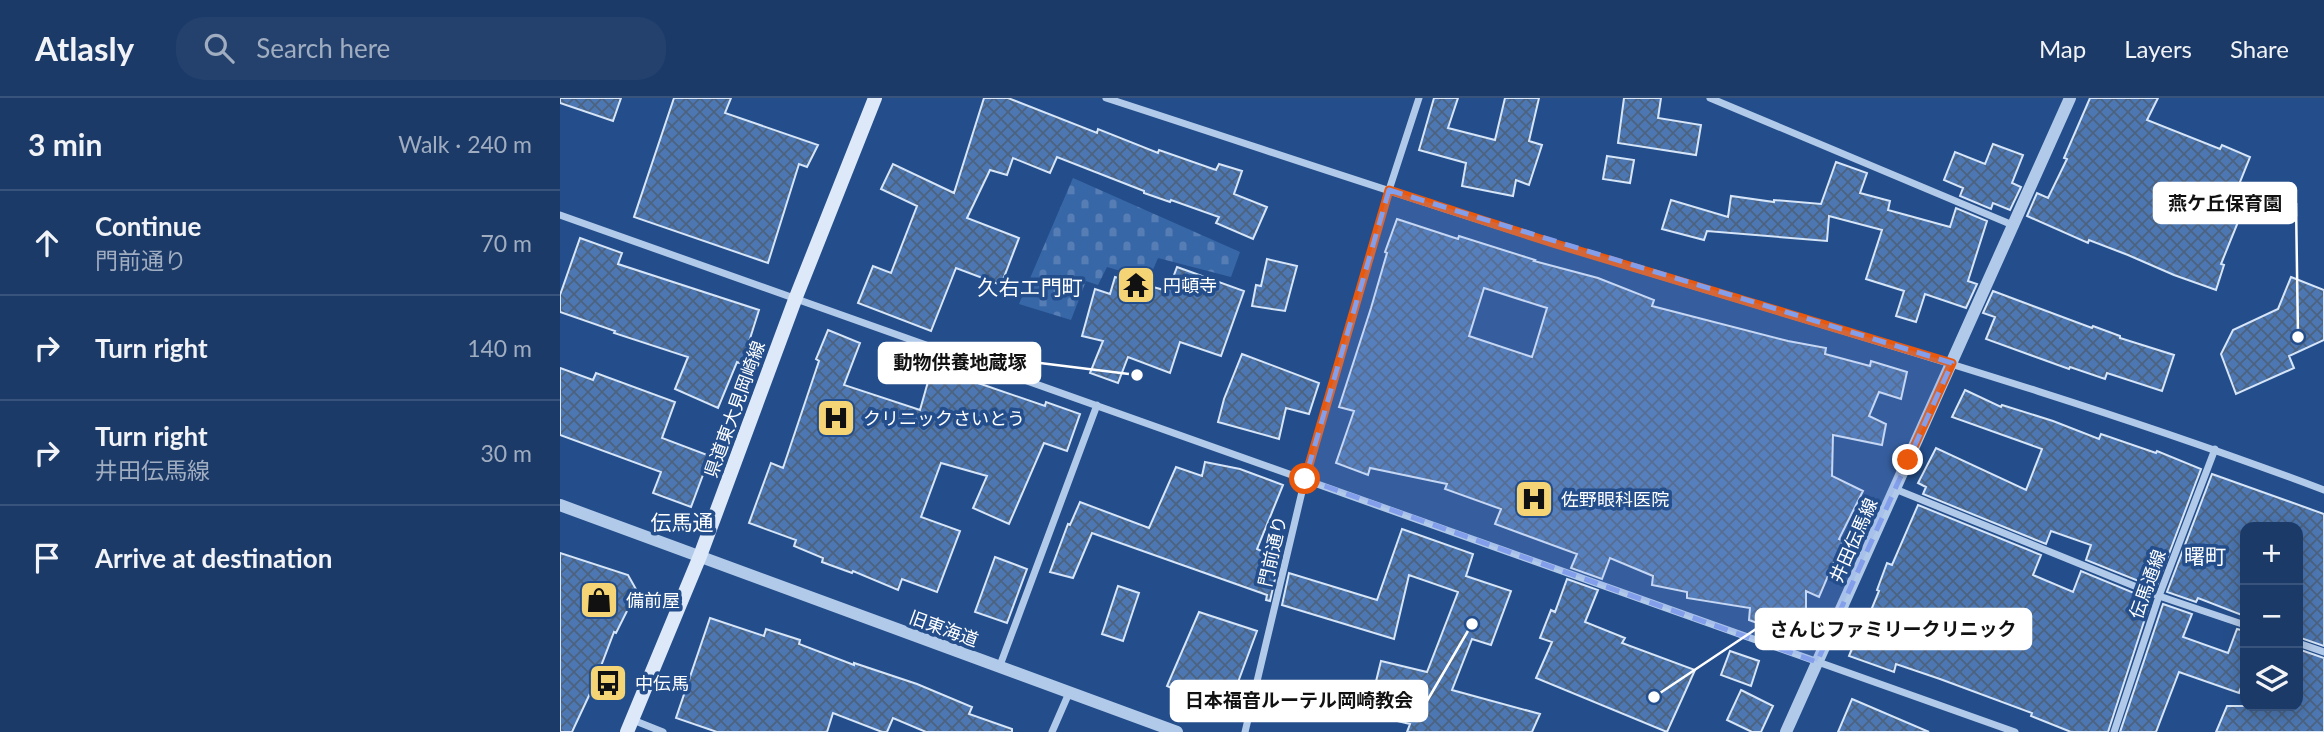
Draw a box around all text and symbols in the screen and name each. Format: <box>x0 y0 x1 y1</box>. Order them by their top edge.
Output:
search box <box>176 17 666 80</box>
text: Atlasly <box>35 28 134 68</box>
icon: search <box>200 29 238 67</box>
text: Search here <box>256 32 390 64</box>
text: Map <box>2039 34 2086 63</box>
text: Layers <box>2124 34 2192 63</box>
text: Share <box>2230 34 2289 63</box>
text: 3 min <box>28 126 102 162</box>
text: Walk · 240 m <box>398 130 532 158</box>
callout: 燕ケ丘保育園 <box>2154 183 2296 223</box>
text: 燕ケ丘保育園 <box>2168 191 2282 214</box>
text: Continue <box>95 210 201 242</box>
icon: ahead <box>28 224 66 262</box>
text: 70 m <box>481 229 532 257</box>
text: 門前通り <box>95 246 187 274</box>
temple icon: 円頓寺 <box>1115 264 1157 306</box>
district label: 久右エ門町 <box>978 274 1083 299</box>
place label: 円頓寺 <box>1163 274 1217 296</box>
icon: right <box>28 329 66 367</box>
text: Turn right <box>95 332 208 364</box>
text: 140 m <box>467 334 532 362</box>
street label: 県道東大見岡崎線 <box>699 338 769 480</box>
callout: 動物供養地蔵塚 <box>879 343 1040 383</box>
text: 動物供養地蔵塚 <box>893 350 1027 373</box>
hospital icon: クリニックさいとう <box>815 397 857 439</box>
place label: クリニックさいとう <box>863 407 1025 429</box>
text: Turn right <box>95 420 208 452</box>
icon: right <box>28 434 66 472</box>
text: 30 m <box>481 439 532 467</box>
route end <box>1892 444 1923 475</box>
text: 井田伝馬線 <box>95 456 210 484</box>
route start <box>1289 463 1320 494</box>
hospital icon: 佐野眼科医院 <box>1513 478 1555 520</box>
place label: 佐野眼科医院 <box>1561 488 1669 510</box>
street label: 井田伝馬線 <box>1825 494 1881 586</box>
district label: 伝馬通 <box>651 509 714 534</box>
street label: 門前通り <box>1253 513 1291 589</box>
map controls <box>2240 522 2303 711</box>
button: + <box>2240 522 2303 585</box>
icon: arrive <box>28 539 66 577</box>
text: Arrive at destination <box>95 542 332 574</box>
district label: 曙町 <box>2184 543 2226 568</box>
street label: 伝馬通線 <box>2124 546 2170 622</box>
shop icon: 備前屋 <box>578 579 620 621</box>
button: − <box>2240 585 2303 648</box>
place label: 備前屋 <box>626 589 680 611</box>
street label: 旧東海道 <box>906 605 982 651</box>
callout: さんじファミリークリニック <box>1756 609 2031 649</box>
text: さんじファミリークリニック <box>1769 617 2017 640</box>
button: layers <box>2240 648 2303 711</box>
bus stop icon: 中伝馬 <box>587 662 629 704</box>
place label: 中伝馬 <box>635 672 689 694</box>
callout: 日本福音ルーテル岡崎教会 <box>1171 681 1427 721</box>
text: 日本福音ルーテル岡崎教会 <box>1185 688 1413 711</box>

